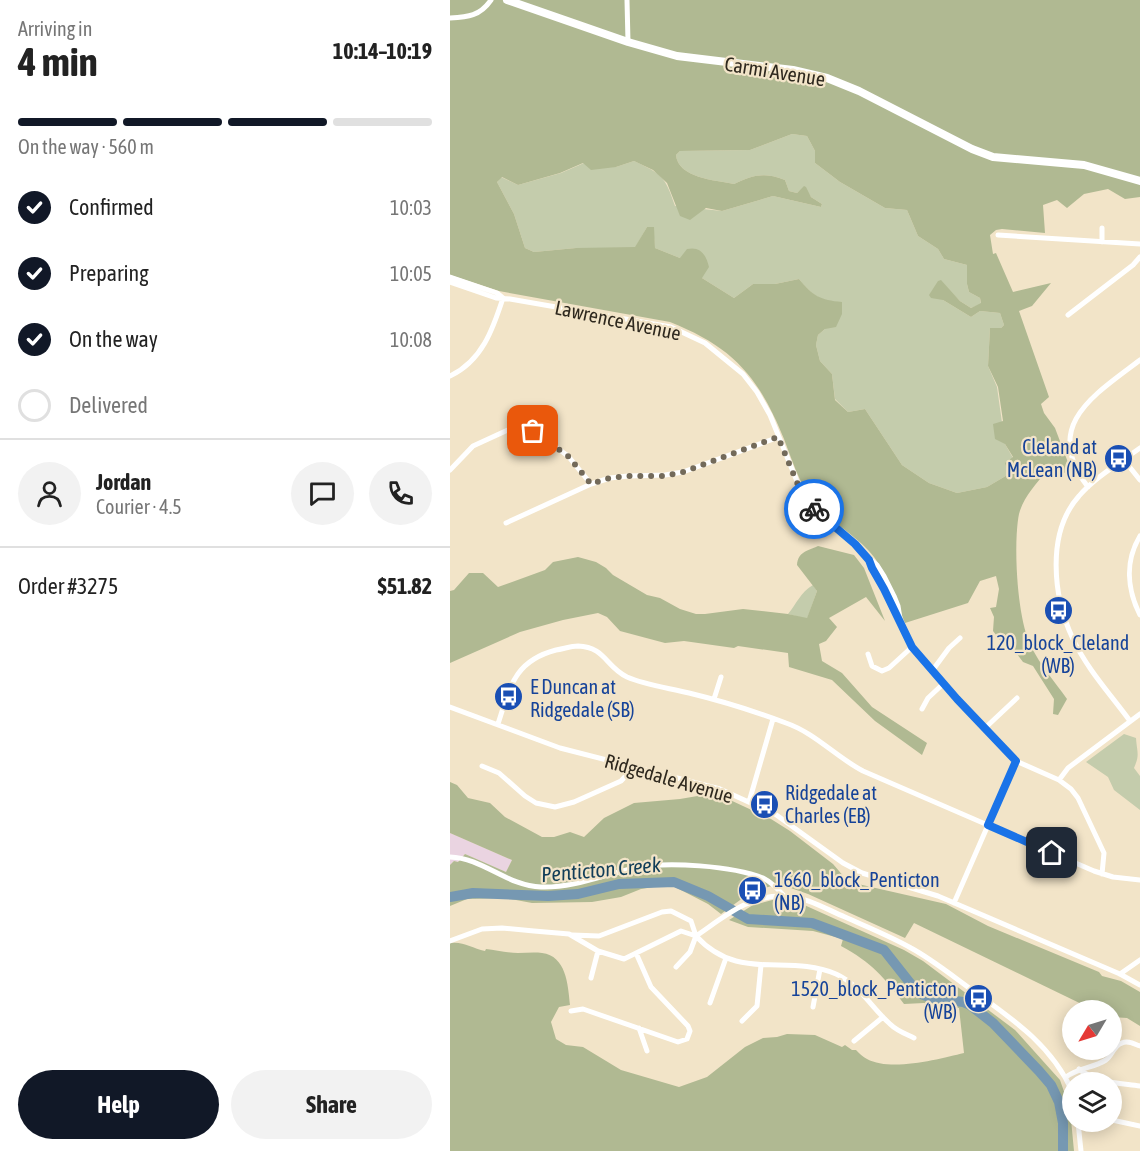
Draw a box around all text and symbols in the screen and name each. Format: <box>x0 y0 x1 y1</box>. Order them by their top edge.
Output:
text: Arriving in <box>18 17 92 40</box>
text: 10:14–10:19 <box>333 38 432 64</box>
text: 4 min <box>18 40 98 84</box>
street label: Carmi Avenue <box>723 52 827 90</box>
text: On the way · 560 m <box>18 135 154 158</box>
icon: check <box>18 191 51 224</box>
text: Confirmed <box>69 194 154 220</box>
text: 10:03 <box>390 196 432 219</box>
icon: check <box>18 257 51 290</box>
text: Preparing <box>69 260 149 286</box>
text: 10:05 <box>390 262 432 285</box>
street label: Lawrence Avenue <box>553 295 683 345</box>
icon: check <box>18 323 51 356</box>
text: On the way <box>69 326 158 352</box>
text: 10:08 <box>390 328 432 351</box>
text: Delivered <box>69 392 148 418</box>
pin <box>507 405 558 456</box>
icon: bag <box>516 414 549 447</box>
place label: Cleland at McLean (NB) <box>1007 435 1097 481</box>
bus stop icon: Cleland at McLean (NB) <box>1102 442 1134 474</box>
button: person <box>18 462 81 525</box>
button: chat <box>291 462 354 525</box>
button: phone <box>369 462 432 525</box>
text: Jordan <box>96 469 151 495</box>
courier <box>784 479 844 539</box>
icon: bike <box>798 493 831 526</box>
text: Courier · 4.5 <box>96 495 182 518</box>
text: Order #3275 <box>18 573 118 599</box>
text: $51.82 <box>377 573 432 599</box>
bus stop icon: 120_block_Cleland (WB) <box>1042 595 1074 627</box>
place label: 120_block_Cleland (WB) <box>987 631 1129 677</box>
place label: E Duncan at Ridgedale (SB) <box>530 675 634 721</box>
bus stop icon: E Duncan at Ridgedale (SB) <box>493 681 525 713</box>
street label: Ridgedale Avenue <box>602 749 736 807</box>
place label: Ridgedale at Charles (EB) <box>785 781 877 827</box>
bus stop icon: Ridgedale at Charles (EB) <box>748 788 780 820</box>
pin <box>1026 827 1077 878</box>
icon: home <box>1035 836 1068 869</box>
water label: Penticton Creek <box>540 852 663 886</box>
place label: 1660_block_Penticton (NB) <box>774 868 940 914</box>
bus stop icon: 1660_block_Penticton (NB) <box>737 874 769 906</box>
place label: 1520_block_Penticton (WB) <box>791 977 957 1023</box>
bus stop icon: 1520_block_Penticton (WB) <box>962 983 994 1015</box>
north arrow <box>1062 1000 1122 1060</box>
map controls <box>1062 1000 1122 1132</box>
button: Help <box>18 1070 219 1139</box>
button: Share <box>231 1070 432 1139</box>
button: layers <box>1062 1072 1122 1132</box>

